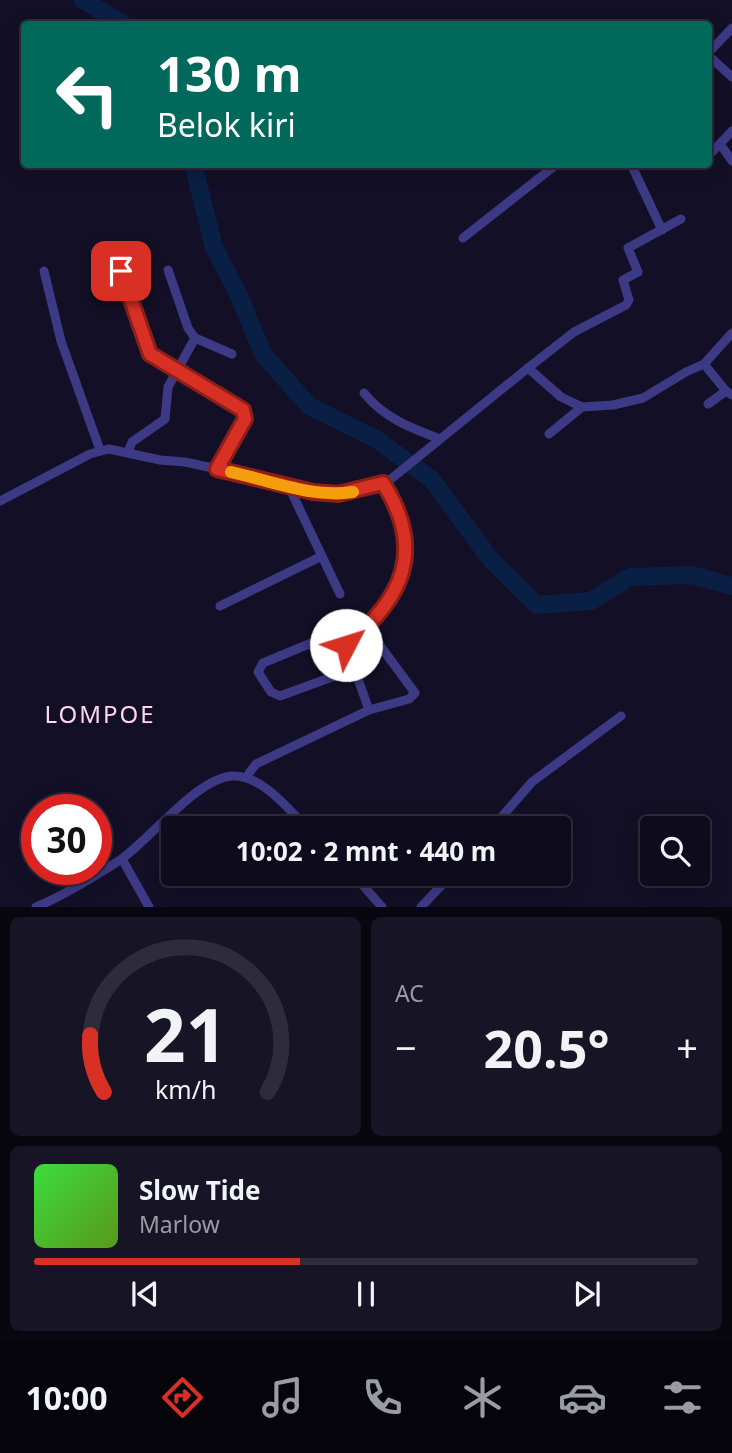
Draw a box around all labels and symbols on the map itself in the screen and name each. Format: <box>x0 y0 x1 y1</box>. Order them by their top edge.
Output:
pin <box>91 241 151 301</box>
position arrow <box>309 608 383 682</box>
district label: LOMPOE <box>44 697 156 730</box>
speed limit sign: 30 <box>21 794 112 885</box>

